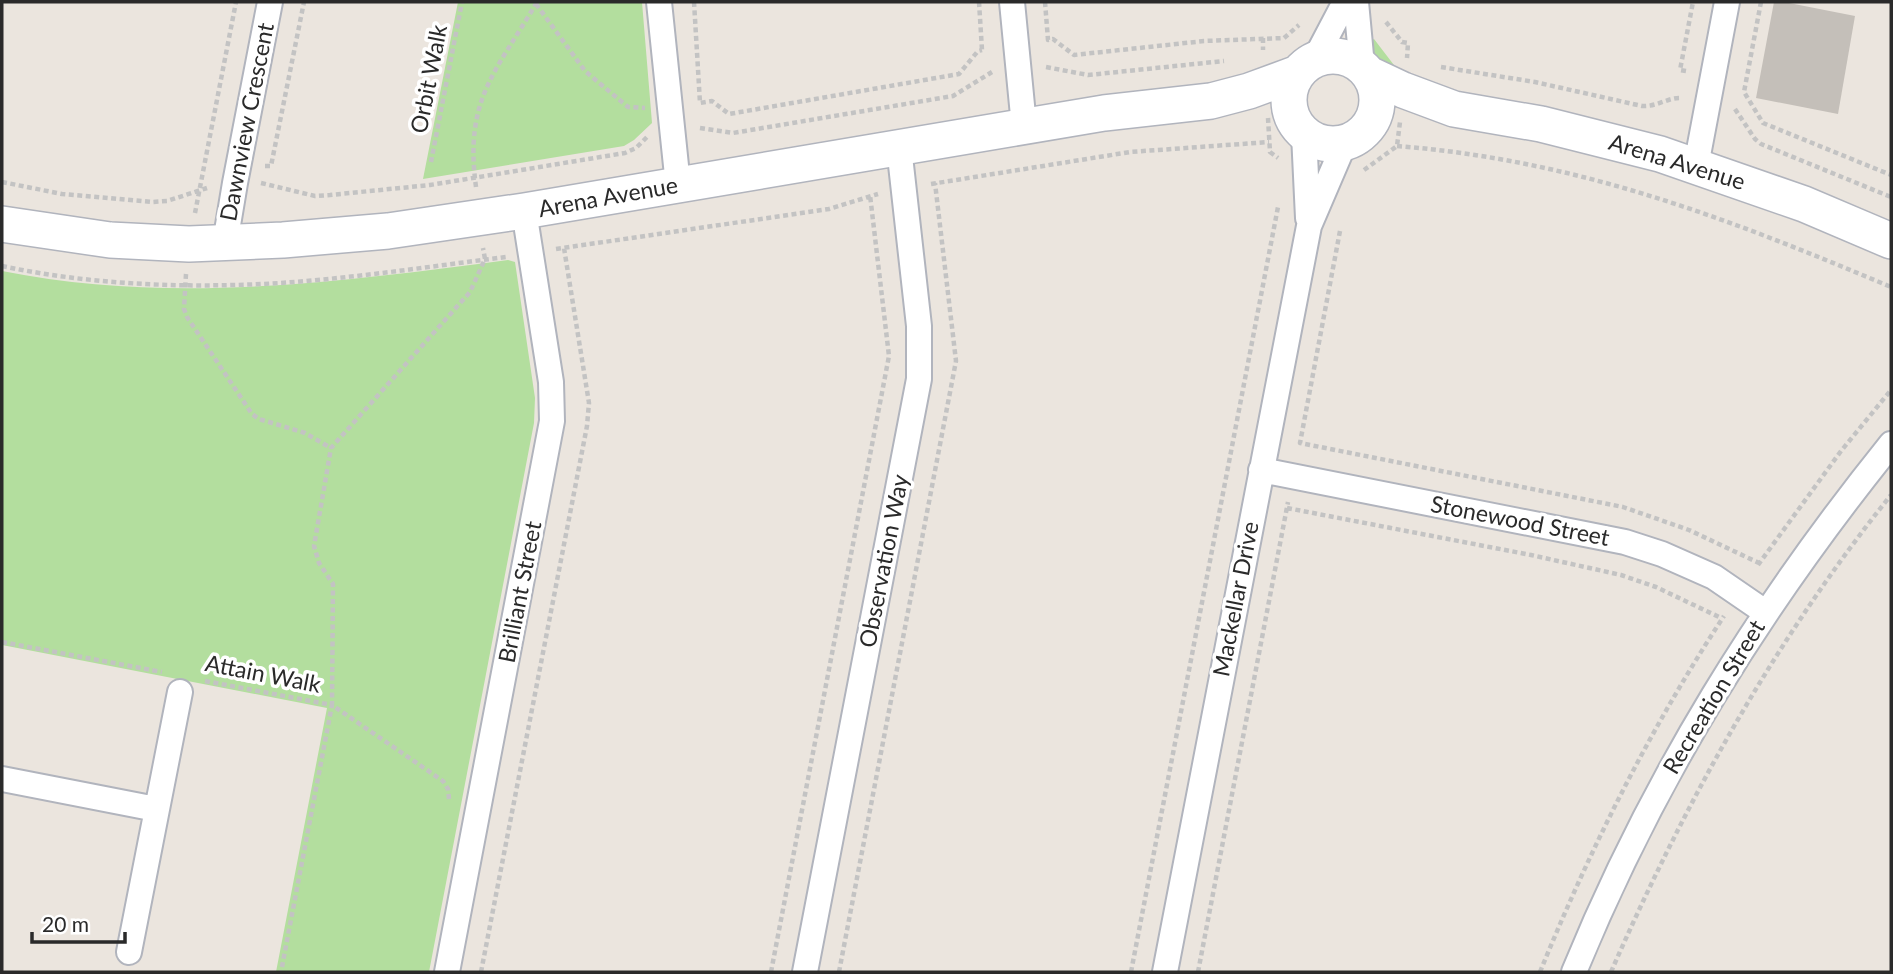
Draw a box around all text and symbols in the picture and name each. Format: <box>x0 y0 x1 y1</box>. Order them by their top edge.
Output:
street label: Dawnview Crescent <box>213 20 279 223</box>
street label: Orbit Walk <box>404 22 452 135</box>
street label: Arena Avenue <box>1606 127 1749 195</box>
street label: Arena Avenue <box>536 170 680 222</box>
street label: Observation Way <box>853 472 914 650</box>
street label: Stonewood Street <box>1428 489 1613 551</box>
street label: Brilliant Street <box>492 518 547 665</box>
street label: Mackellar Drive <box>1206 519 1264 679</box>
street label: Recreation Street <box>1656 614 1770 779</box>
street label: Attain Walk <box>203 648 324 698</box>
scale bar <box>32 900 124 944</box>
text: 20 m <box>42 911 89 936</box>

